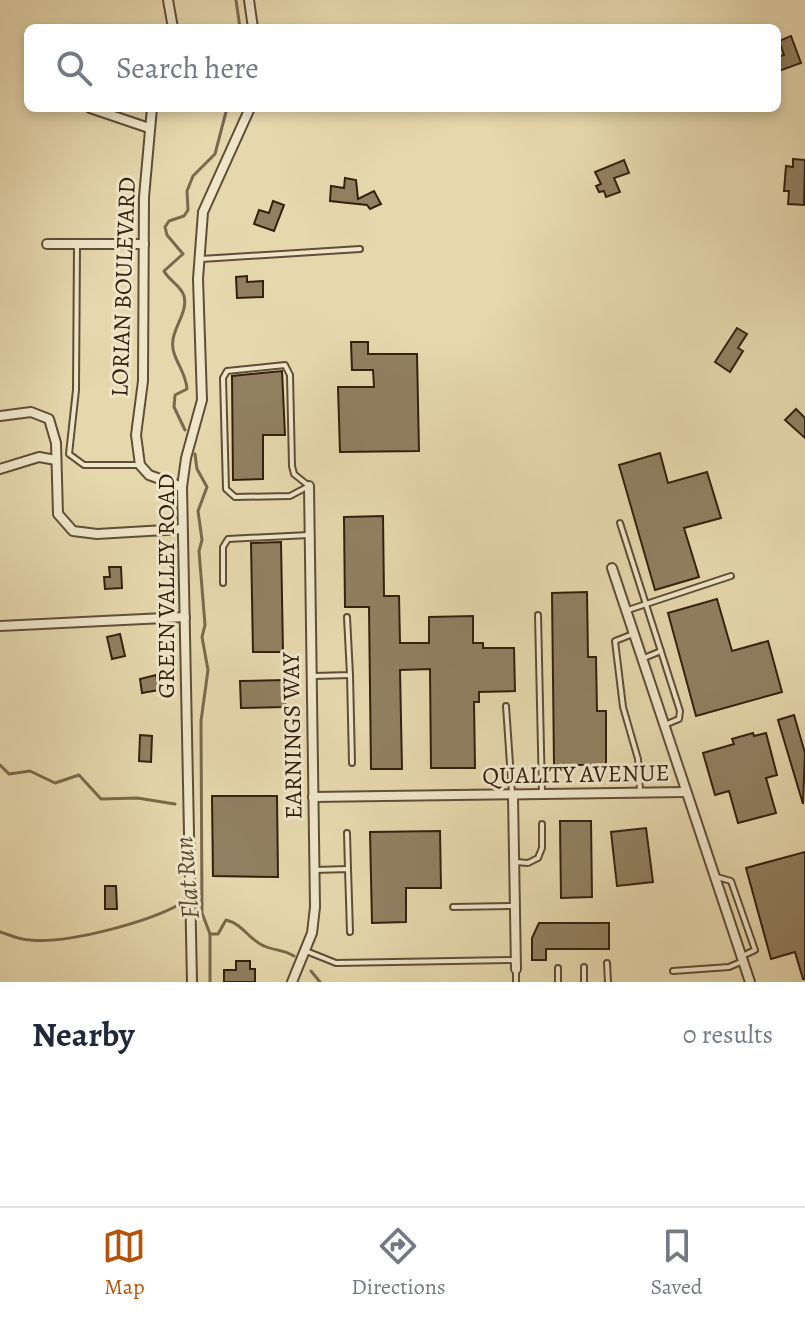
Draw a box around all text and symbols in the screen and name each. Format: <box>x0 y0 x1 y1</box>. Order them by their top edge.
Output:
search box <box>24 24 781 112</box>
icon: search <box>52 46 96 90</box>
text: Search here <box>116 48 259 88</box>
street label: LORIAN BOULEVARD <box>103 176 143 398</box>
street label: GREEN VALLEY ROAD <box>150 474 182 698</box>
street label: EARNINGS WAY <box>275 651 309 820</box>
street label: QUALITY AVENUE <box>482 756 670 792</box>
water label: Flat Run <box>166 835 208 921</box>
text: Nearby <box>32 1011 135 1058</box>
text: 0 results <box>683 1017 773 1052</box>
tab: Map <box>102 1224 146 1302</box>
tab: Directions <box>351 1224 446 1302</box>
tab: Saved <box>650 1224 703 1302</box>

